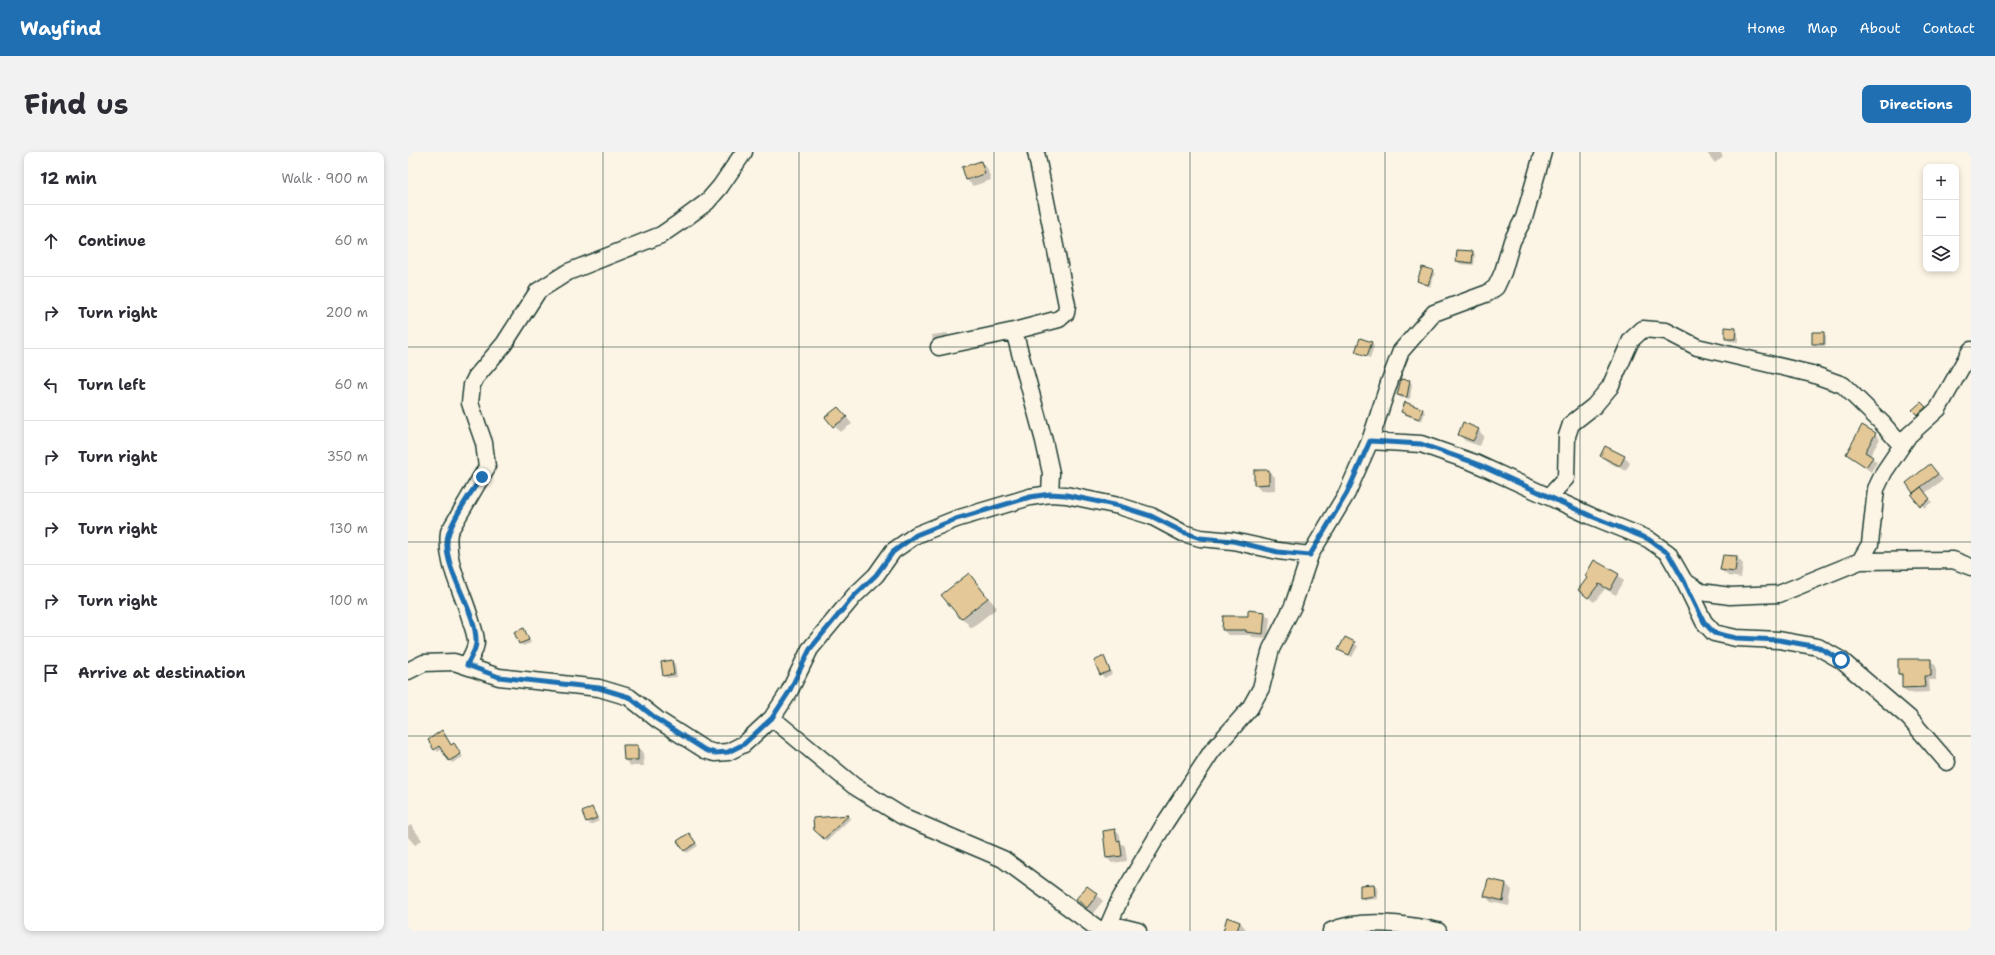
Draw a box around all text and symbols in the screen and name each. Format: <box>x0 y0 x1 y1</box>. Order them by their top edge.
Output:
text: Wayfind <box>20 16 101 41</box>
text: Home <box>1747 19 1786 37</box>
text: Map <box>1808 19 1838 37</box>
text: About <box>1860 19 1901 37</box>
text: Contact <box>1923 19 1975 37</box>
text: Find us <box>24 85 129 123</box>
button: Directions <box>1862 85 1971 123</box>
map controls <box>1923 164 1959 272</box>
button: + <box>1923 164 1959 200</box>
text: 12 min <box>40 167 97 189</box>
text: Walk · 900 m <box>281 170 368 187</box>
button: − <box>1923 200 1959 236</box>
icon: ahead <box>40 230 62 252</box>
text: Continue <box>78 231 146 251</box>
text: 60 m <box>335 232 368 249</box>
button: layers <box>1923 236 1959 272</box>
icon: right <box>40 302 62 324</box>
text: Turn right <box>78 303 158 323</box>
text: 200 m <box>326 304 368 321</box>
icon: left <box>40 374 62 396</box>
text: Turn left <box>78 375 146 395</box>
text: 60 m <box>335 376 368 393</box>
icon: right <box>40 446 62 468</box>
text: Turn right <box>78 447 158 467</box>
text: 350 m <box>327 448 368 465</box>
route end <box>473 468 491 486</box>
icon: right <box>40 518 62 540</box>
text: Turn right <box>78 519 158 539</box>
text: 130 m <box>330 520 368 537</box>
icon: right <box>40 590 62 612</box>
text: Turn right <box>78 591 158 611</box>
text: 100 m <box>329 592 368 609</box>
route start <box>1832 651 1850 669</box>
icon: arrive <box>40 662 62 684</box>
text: Arrive at destination <box>78 663 246 683</box>

